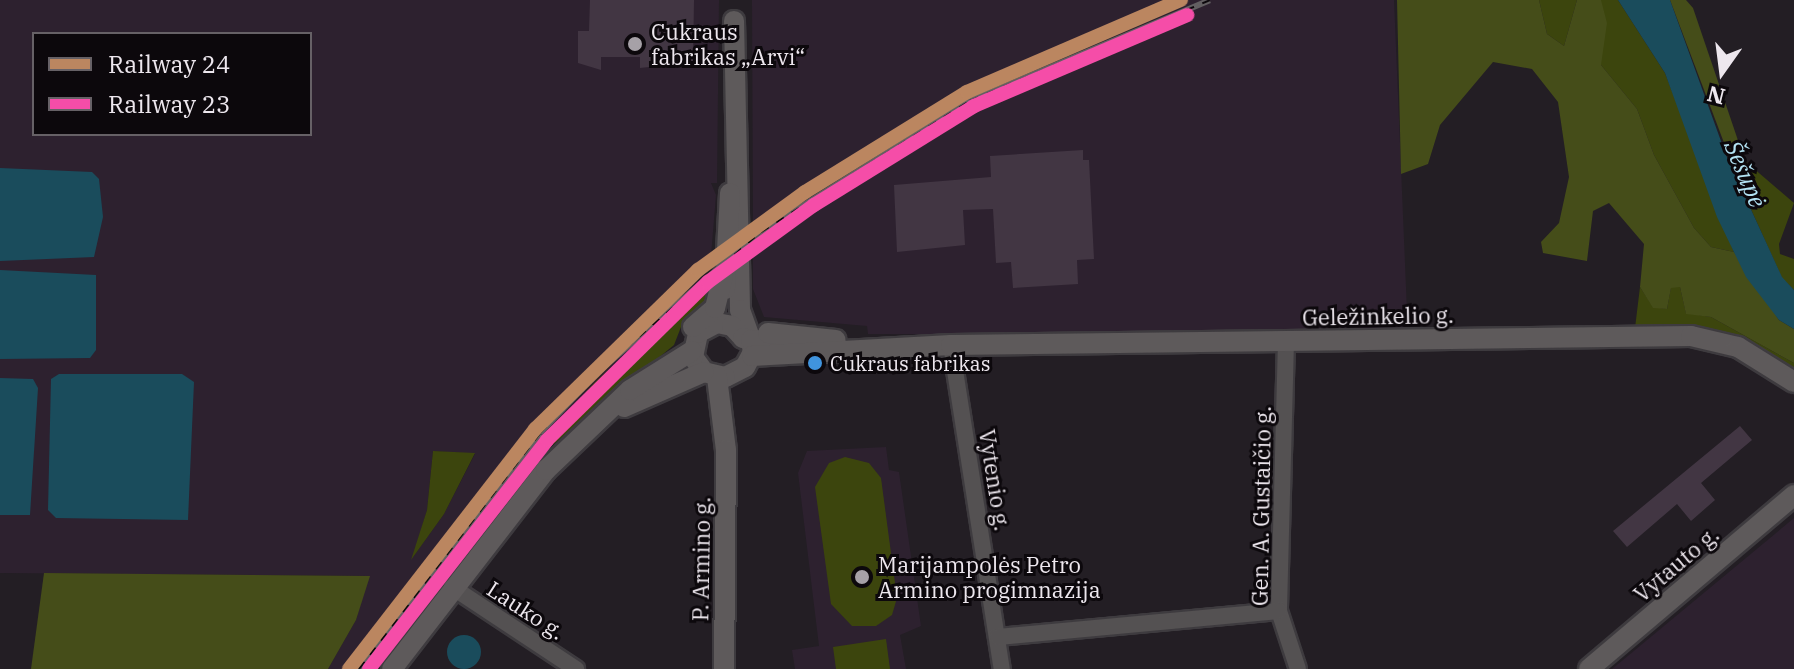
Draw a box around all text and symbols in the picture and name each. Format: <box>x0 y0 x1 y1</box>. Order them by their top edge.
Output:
place label: Cukraus fabrikas „Arvi“ <box>651 18 805 70</box>
legend <box>32 32 312 136</box>
north arrow <box>1682 32 1762 112</box>
marker: Cukraus fabrikas „Arvi“ <box>626 35 644 53</box>
text: Railway 24 <box>108 48 231 80</box>
text: N <box>1704 80 1728 112</box>
text: Railway 23 <box>108 88 231 120</box>
water label: Šešupė <box>1718 136 1772 212</box>
street label: Geležinkelio g. <box>1302 301 1454 331</box>
place label: Cukraus fabrikas <box>830 351 991 375</box>
marker: Cukraus fabrikas <box>807 355 823 371</box>
street label: Gen. A. Gustaičio g. <box>1246 406 1276 606</box>
street label: Vytenio g. <box>974 427 1016 533</box>
street label: P. Armino g. <box>687 497 715 621</box>
street label: Vytauto g. <box>1628 521 1724 607</box>
place label: Marijampolės Petro Armino progimnazija <box>878 551 1101 602</box>
marker: Marijampolės Petro Armino progimnazija <box>853 568 871 586</box>
street label: Lauko g. <box>482 575 570 645</box>

